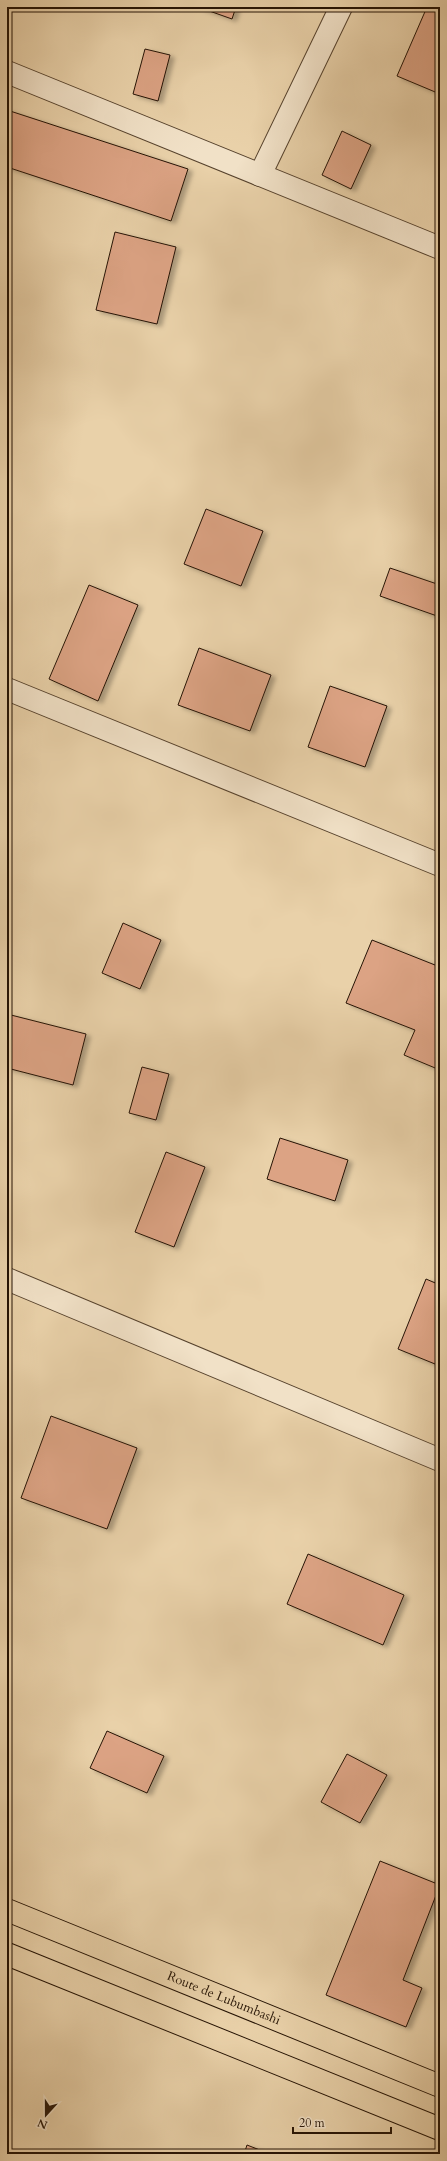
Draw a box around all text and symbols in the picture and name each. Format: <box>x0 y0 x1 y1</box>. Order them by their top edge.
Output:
street label: Route de Lubumbashi <box>164 1967 284 2029</box>
north arrow <box>26 2095 66 2135</box>
scale bar <box>293 2109 391 2135</box>
text: N <box>35 2115 50 2133</box>
text: 20 m <box>299 2115 326 2131</box>

